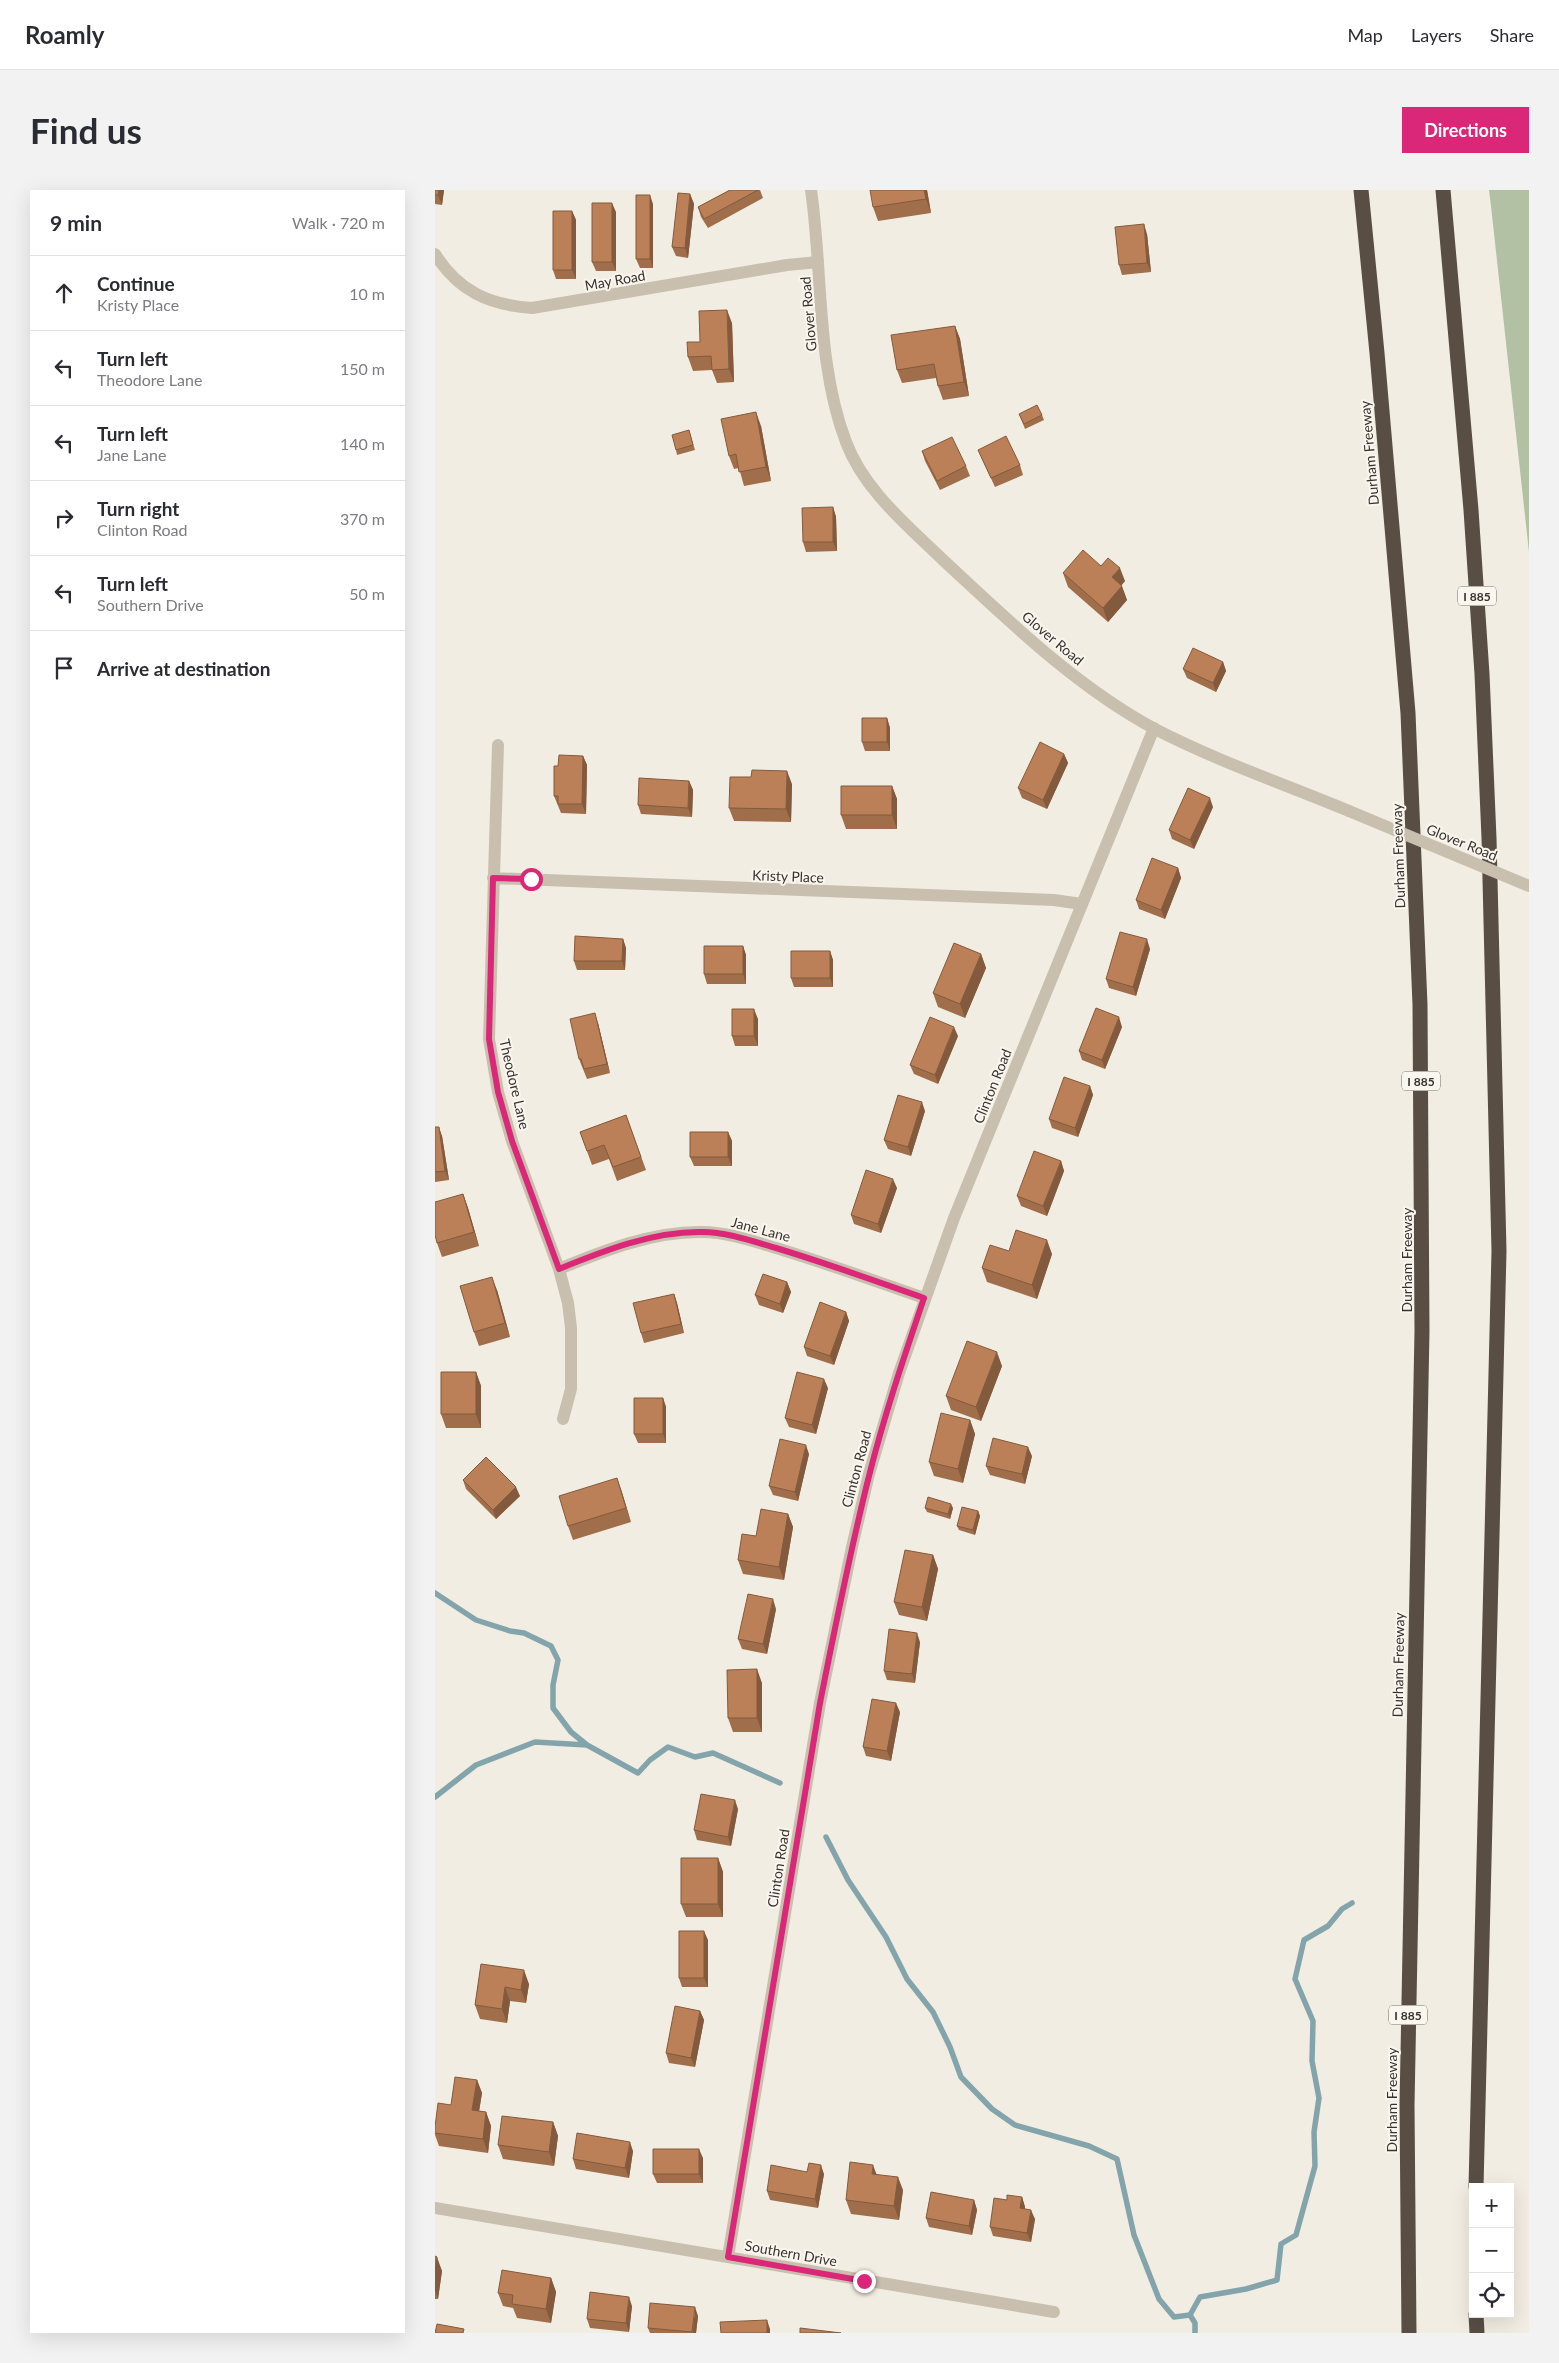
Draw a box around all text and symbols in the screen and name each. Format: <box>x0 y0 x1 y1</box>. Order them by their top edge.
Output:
text: Roamly <box>25 20 104 49</box>
text: Map <box>1347 24 1383 46</box>
text: Layers <box>1411 24 1462 46</box>
text: Share <box>1490 24 1534 46</box>
button: Directions <box>1402 107 1529 153</box>
text: Find us <box>30 109 142 151</box>
text: 9 min <box>50 210 102 235</box>
text: Walk · 720 m <box>292 213 385 232</box>
street label: May Road <box>583 266 647 294</box>
text: Continue <box>97 272 175 295</box>
street label: Glover Road <box>796 276 820 352</box>
icon: ahead <box>50 279 78 307</box>
text: 10 m <box>349 284 385 303</box>
text: Kristy Place <box>97 295 179 314</box>
text: Turn left <box>97 347 168 370</box>
icon: left <box>50 354 78 382</box>
text: 150 m <box>340 359 385 378</box>
text: Theodore Lane <box>97 370 202 389</box>
street label: Durham Freeway <box>1356 399 1382 506</box>
text: Turn left <box>97 422 168 445</box>
icon: left <box>50 429 78 457</box>
text: 140 m <box>340 434 385 453</box>
text: Jane Lane <box>97 445 166 464</box>
text: Turn right <box>97 497 179 520</box>
icon: right <box>50 504 78 532</box>
text: 370 m <box>340 509 385 528</box>
text: Clinton Road <box>97 520 187 539</box>
text: Turn left <box>97 572 168 595</box>
icon: left <box>50 579 78 607</box>
text: 50 m <box>349 584 385 603</box>
road number: I 885 <box>1458 586 1496 606</box>
text: Southern Drive <box>97 595 204 614</box>
street label: Glover Road <box>1019 607 1087 669</box>
icon: arrive <box>50 654 78 682</box>
text: Arrive at destination <box>97 657 270 680</box>
street label: Durham Freeway <box>1388 802 1408 909</box>
street label: Glover Road <box>1424 820 1500 864</box>
street label: Kristy Place <box>752 866 824 886</box>
route start <box>520 868 543 891</box>
street label: Theodore Lane <box>496 1037 534 1131</box>
street label: Clinton Road <box>969 1046 1015 1126</box>
road number: I 885 <box>1402 1071 1440 1090</box>
street label: Durham Freeway <box>1398 1207 1415 1313</box>
street label: Jane Lane <box>729 1213 793 1245</box>
street label: Clinton Road <box>838 1429 874 1509</box>
street label: Durham Freeway <box>1389 1612 1407 1718</box>
street label: Clinton Road <box>763 1828 793 1908</box>
road number: I 885 <box>1389 2006 1427 2024</box>
street label: Durham Freeway <box>1383 2047 1400 2153</box>
map controls <box>1469 2183 1514 2318</box>
button: + <box>1469 2183 1514 2228</box>
button: − <box>1469 2228 1514 2273</box>
street label: Southern Drive <box>744 2237 838 2269</box>
route end <box>853 2270 876 2293</box>
button: locate <box>1469 2273 1514 2318</box>

